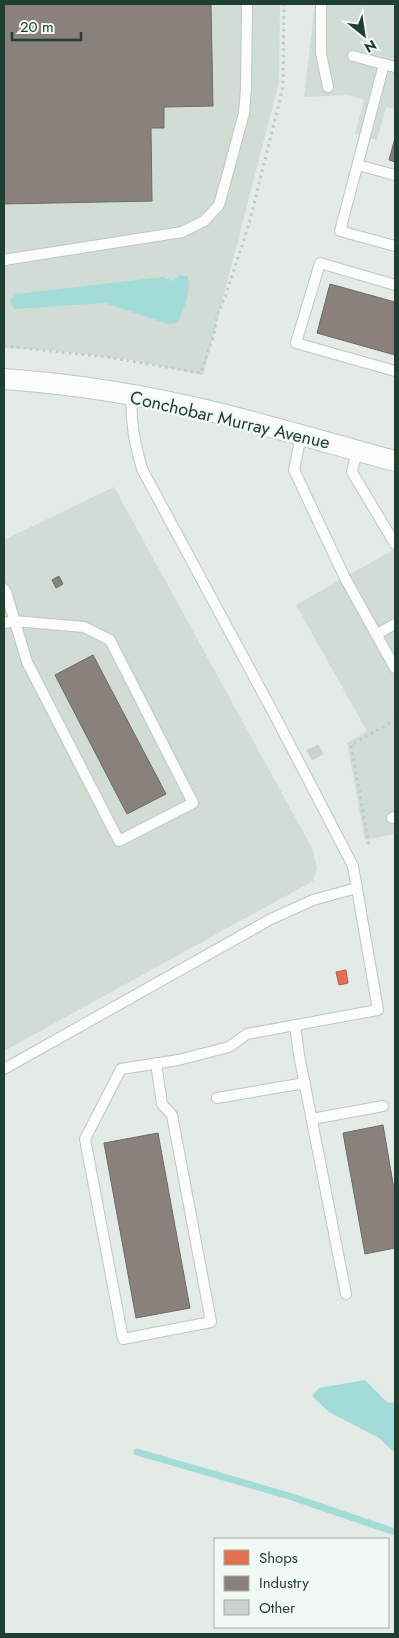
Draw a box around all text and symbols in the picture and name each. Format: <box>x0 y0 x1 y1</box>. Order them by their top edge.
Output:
scale bar <box>12 10 81 42</box>
north arrow <box>339 10 389 60</box>
text: 20 m <box>20 16 54 38</box>
text: N <box>361 35 380 58</box>
street label: Conchobar Murray Avenue <box>128 384 332 456</box>
legend <box>214 1538 389 1628</box>
text: Shops <box>259 1547 298 1569</box>
text: Industry <box>259 1572 309 1594</box>
text: Other <box>259 1597 296 1619</box>

